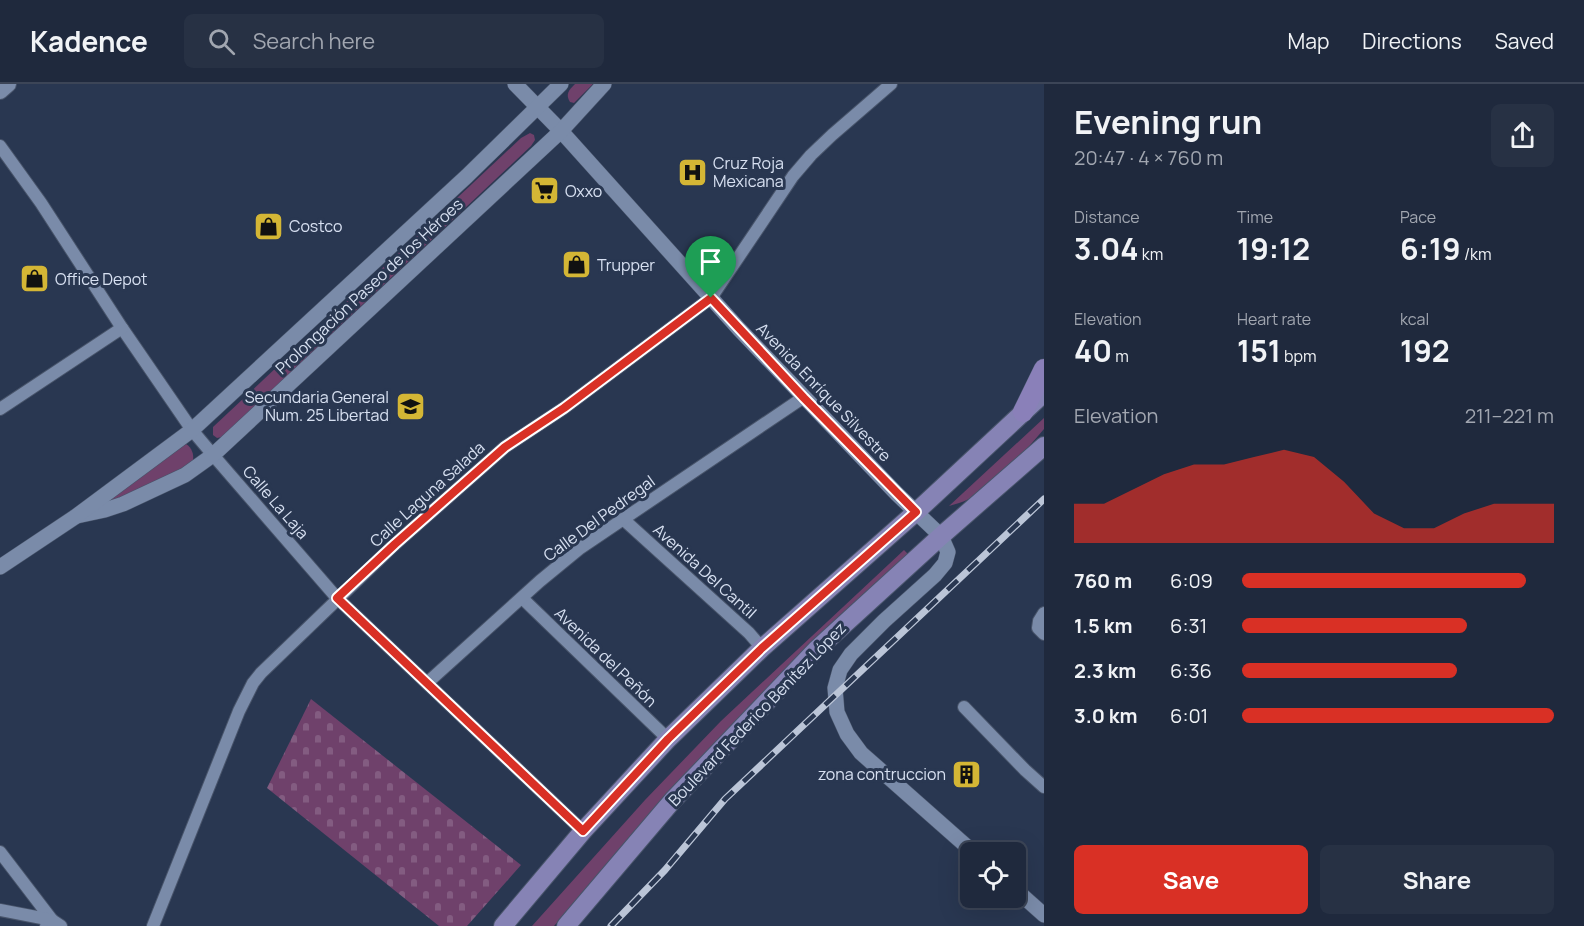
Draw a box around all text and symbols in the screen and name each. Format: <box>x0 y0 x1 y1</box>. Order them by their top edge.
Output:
search box <box>184 14 604 68</box>
text: Kadence <box>30 22 148 60</box>
icon: search <box>205 25 238 58</box>
text: Search here <box>253 26 375 56</box>
text: Map <box>1288 27 1329 55</box>
text: Directions <box>1362 27 1462 55</box>
text: Saved <box>1495 27 1554 55</box>
text: Evening run <box>1074 99 1262 144</box>
button: share <box>1491 104 1554 167</box>
text: 20:47 · 4 × 760 m <box>1074 144 1223 171</box>
place label: Cruz Roja Mexicana <box>713 152 784 192</box>
hospital icon: Cruz Roja Mexicana <box>676 156 708 188</box>
supermarket icon: Oxxo <box>528 175 560 207</box>
place label: Oxxo <box>565 180 602 202</box>
street label: Prolongación Paseo de los Héroes <box>271 193 467 379</box>
text: Distance <box>1074 206 1140 228</box>
text: Time <box>1237 206 1273 228</box>
text: Pace <box>1400 206 1436 228</box>
shop icon: Costco <box>252 210 284 242</box>
place label: Costco <box>289 215 342 237</box>
text: 3.04 <box>1074 228 1139 269</box>
text: 19:12 <box>1237 228 1310 269</box>
text: 6:19 <box>1400 228 1461 269</box>
pin <box>685 236 736 298</box>
text: km <box>1139 243 1163 265</box>
text: /km <box>1461 243 1492 265</box>
icon: arrive <box>694 245 727 278</box>
shop icon: Trupper <box>560 249 592 281</box>
place label: Trupper <box>597 254 655 276</box>
shop icon: Office Depot <box>18 263 50 295</box>
place label: Office Depot <box>55 268 148 290</box>
text: Elevation <box>1074 308 1142 330</box>
text: Heart rate <box>1237 308 1311 330</box>
text: kcal <box>1400 308 1429 330</box>
street label: Avenida Enríque Silvestre <box>752 318 896 466</box>
text: 40 <box>1074 330 1112 371</box>
text: 151 <box>1237 330 1281 371</box>
text: 192 <box>1400 330 1450 371</box>
text: m <box>1112 345 1129 367</box>
text: bpm <box>1281 345 1317 367</box>
place label: Secundaria General Num. 25 Libertad <box>245 386 389 426</box>
school or university icon: Secundaria General Num. 25 Libertad <box>394 390 426 422</box>
text: Elevation <box>1074 402 1158 429</box>
text: 211–221 m <box>1465 402 1554 429</box>
street label: Calle Laguna Salada <box>365 436 489 552</box>
street label: Calle La Laja <box>238 461 314 543</box>
street label: Calle Del Pedregal <box>539 470 659 566</box>
street label: Avenida Del Cantil <box>649 519 761 623</box>
text: 760 m <box>1074 567 1132 594</box>
text: 6:09 <box>1170 567 1213 594</box>
street label: Avenida del Peñón <box>550 602 662 712</box>
text: 1.5 km <box>1074 612 1133 639</box>
text: 6:31 <box>1170 612 1207 639</box>
street label: Boulevard Federico Benítez López <box>663 617 851 811</box>
text: 2.3 km <box>1074 657 1136 684</box>
text: 6:36 <box>1170 657 1212 684</box>
text: 3.0 km <box>1074 702 1138 729</box>
text: 6:01 <box>1170 702 1208 729</box>
building icon: zona contruccion <box>951 758 983 790</box>
place label: zona contruccion <box>818 763 946 785</box>
map controls <box>960 842 1026 908</box>
button: locate <box>960 842 1026 908</box>
button: Save <box>1074 845 1308 914</box>
button: Share <box>1320 845 1554 914</box>

